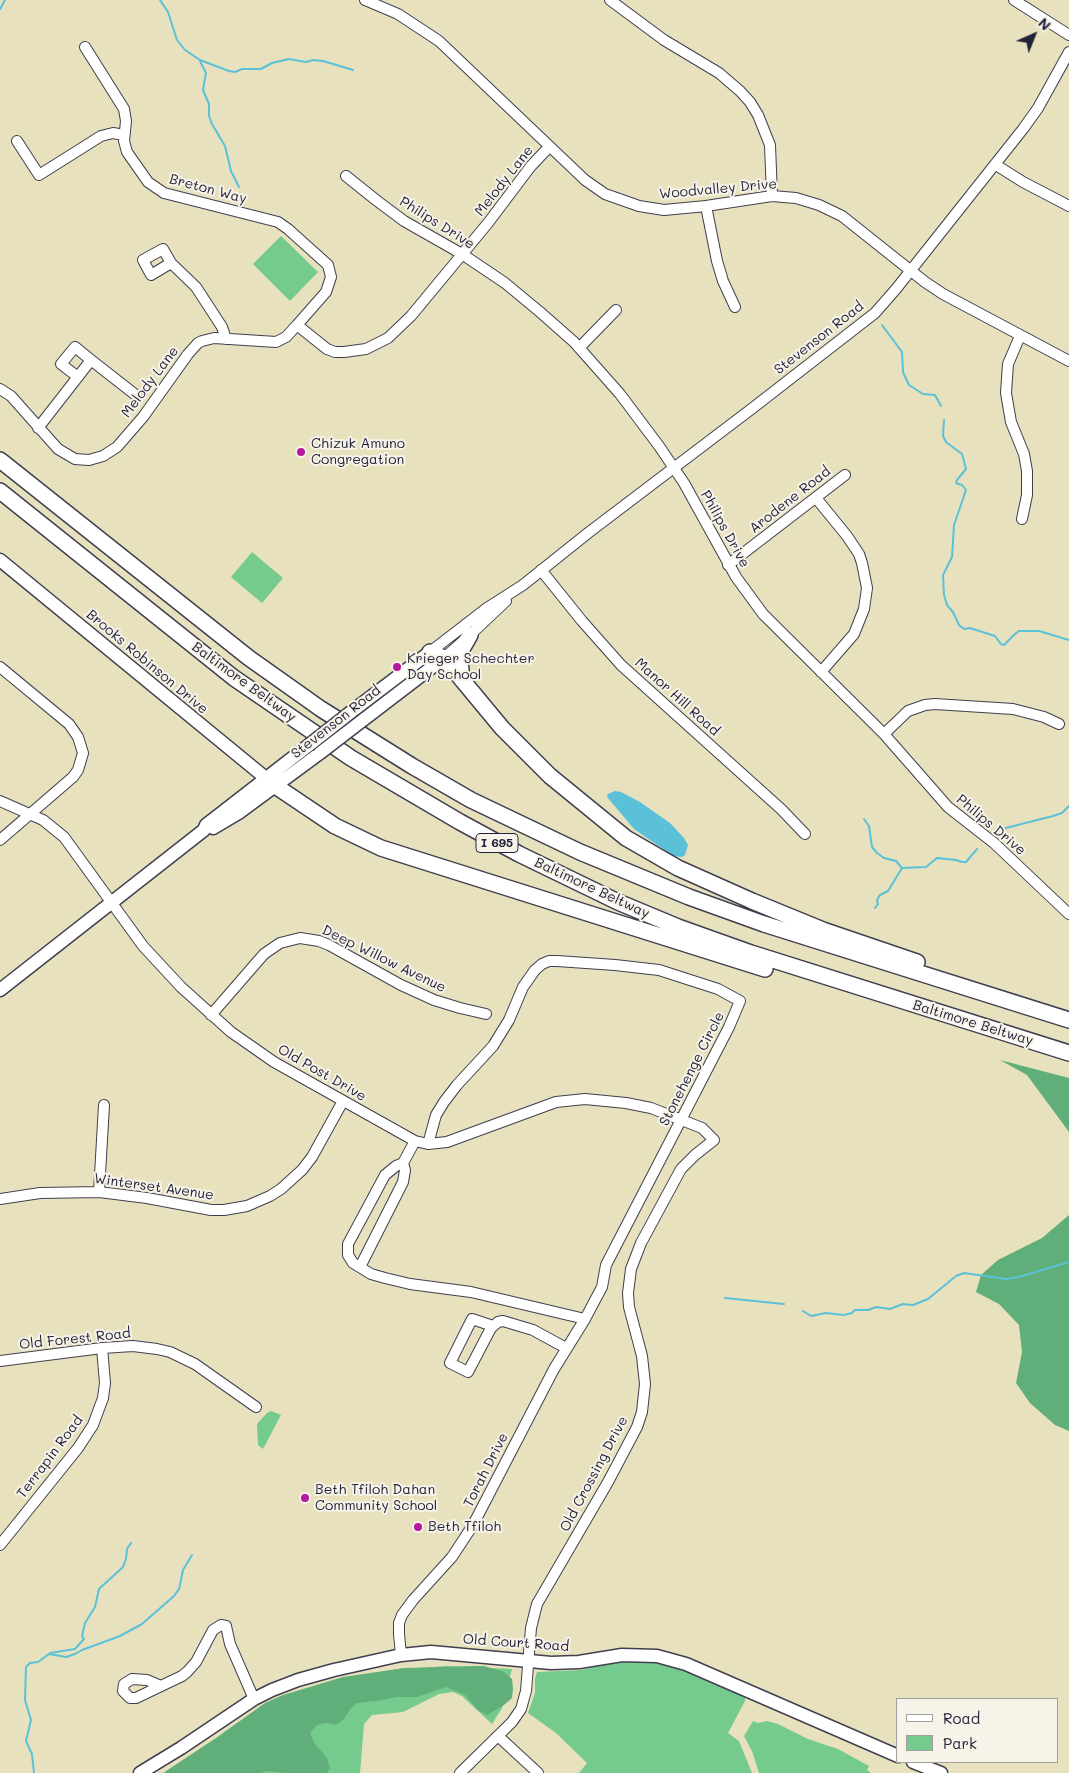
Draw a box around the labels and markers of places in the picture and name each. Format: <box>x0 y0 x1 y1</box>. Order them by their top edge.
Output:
place label: Chizuk Amuno Congregation <box>311 436 405 468</box>
marker: Chizuk Amuno Congregation <box>295 446 307 458</box>
place label: Krieger Schechter Day School <box>407 651 534 684</box>
marker: Krieger Schechter Day School <box>391 661 403 673</box>
place label: Beth Tfiloh Dahan Community School <box>315 1482 437 1514</box>
marker: Beth Tfiloh Dahan Community School <box>299 1492 311 1504</box>
place label: Beth Tfiloh <box>428 1519 501 1535</box>
marker: Beth Tfiloh <box>412 1521 424 1533</box>

